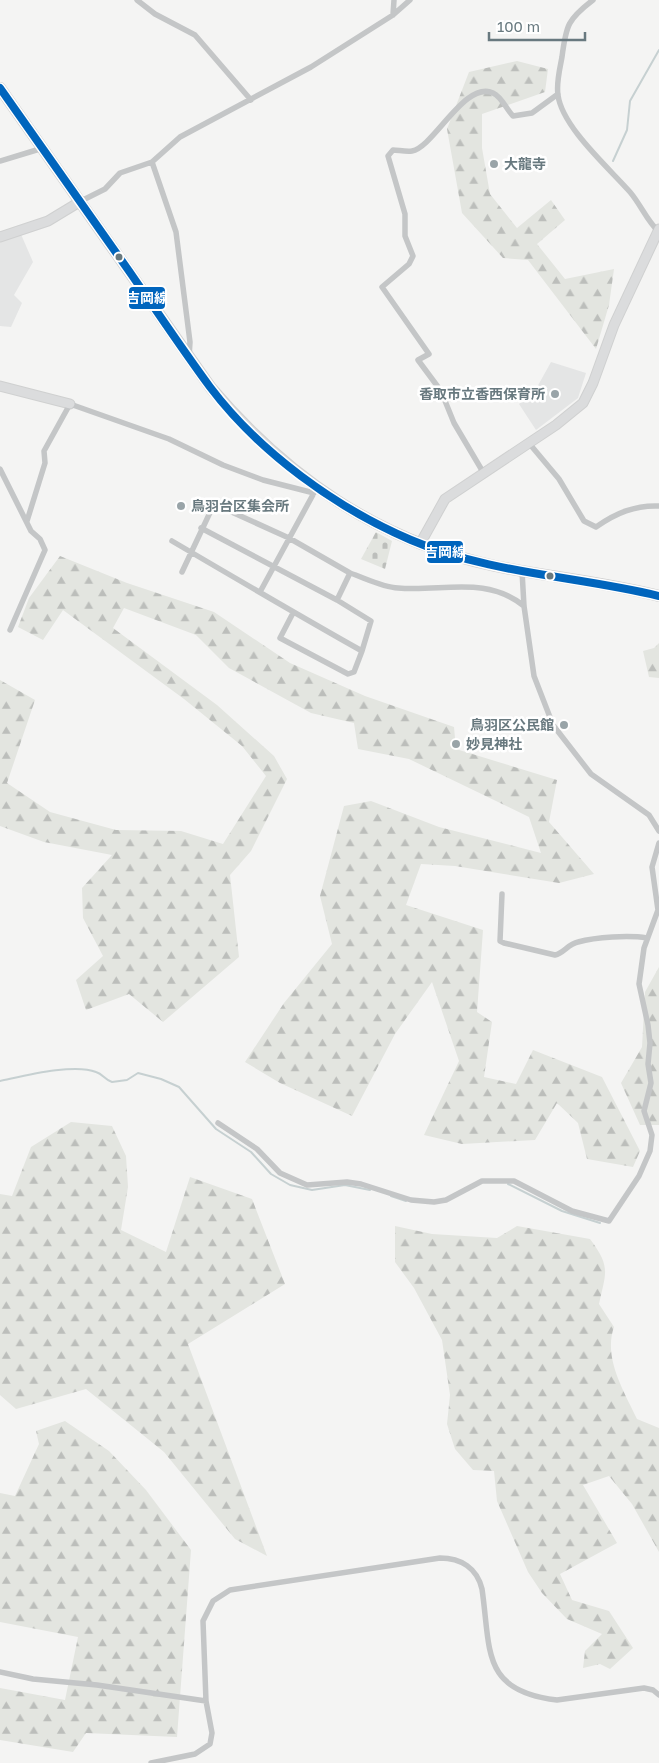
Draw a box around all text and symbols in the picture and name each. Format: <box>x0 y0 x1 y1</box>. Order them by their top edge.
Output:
scale bar <box>489 10 585 42</box>
text: 100 m <box>497 17 540 35</box>
place label: 大龍寺 <box>504 155 546 172</box>
marker: 大龍寺 <box>488 158 500 170</box>
unlabelled marker <box>114 252 124 262</box>
line badge: 吉岡線 <box>128 286 166 310</box>
text: 吉岡線 <box>126 289 168 306</box>
place label: 香取市立香西保育所 <box>419 385 545 402</box>
marker: 香取市立香西保育所 <box>549 388 561 400</box>
place label: 鳥羽台区集会所 <box>191 497 289 514</box>
marker: 鳥羽台区集会所 <box>175 500 187 512</box>
line badge: 吉岡線 <box>426 540 464 564</box>
text: 吉岡線 <box>424 543 466 560</box>
unlabelled marker <box>545 571 555 581</box>
place label: 鳥羽区公民館 <box>470 716 554 733</box>
marker: 鳥羽区公民館 <box>558 719 570 731</box>
place label: 妙見神社 <box>466 735 522 752</box>
marker: 妙見神社 <box>450 738 462 750</box>

